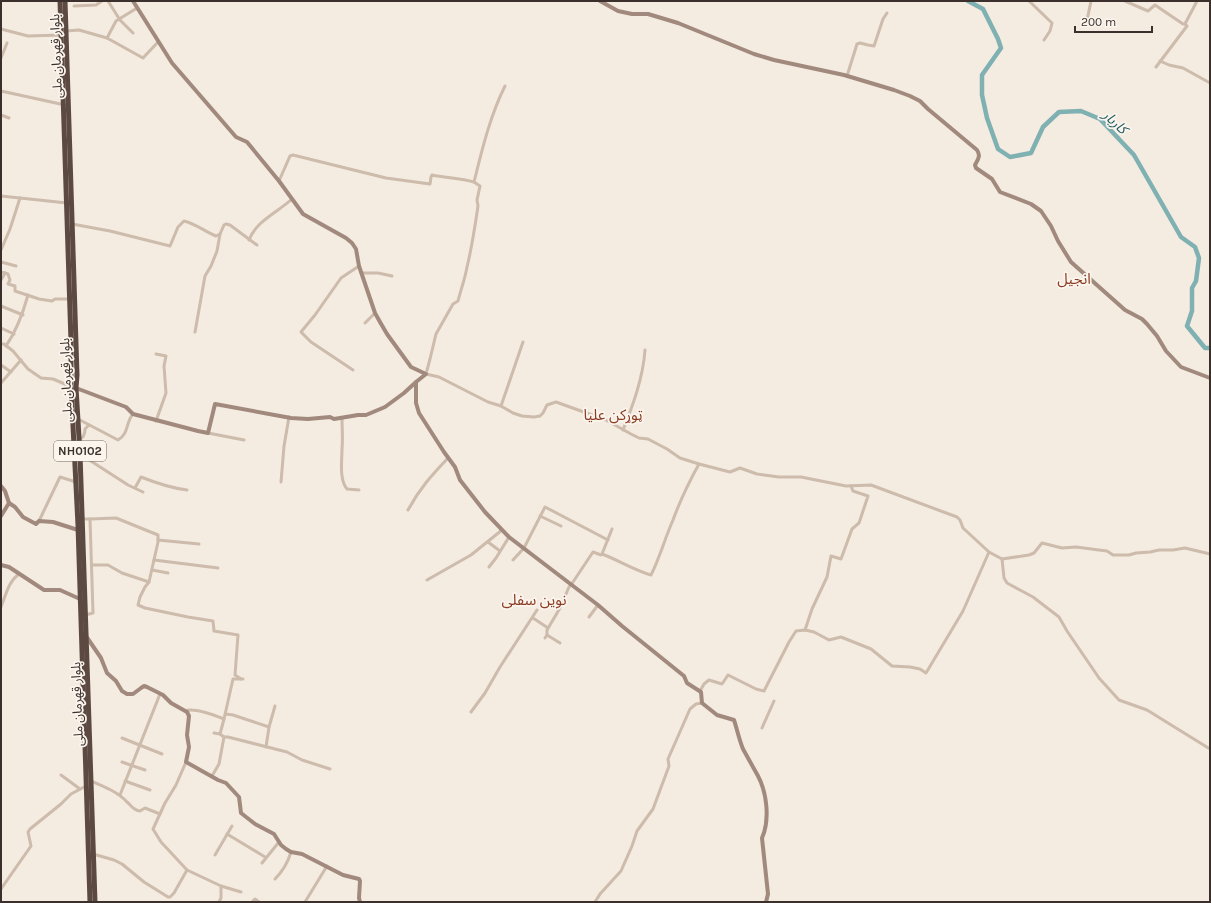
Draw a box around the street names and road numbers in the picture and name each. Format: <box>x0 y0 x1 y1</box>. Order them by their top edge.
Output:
street label: بلوار قهرمان ملی <box>47 14 66 98</box>
street label: بلوار قهرمان ملی <box>57 338 76 422</box>
road number: NH0102 <box>54 441 106 461</box>
street label: بلوار قهرمان ملی <box>68 662 87 746</box>

